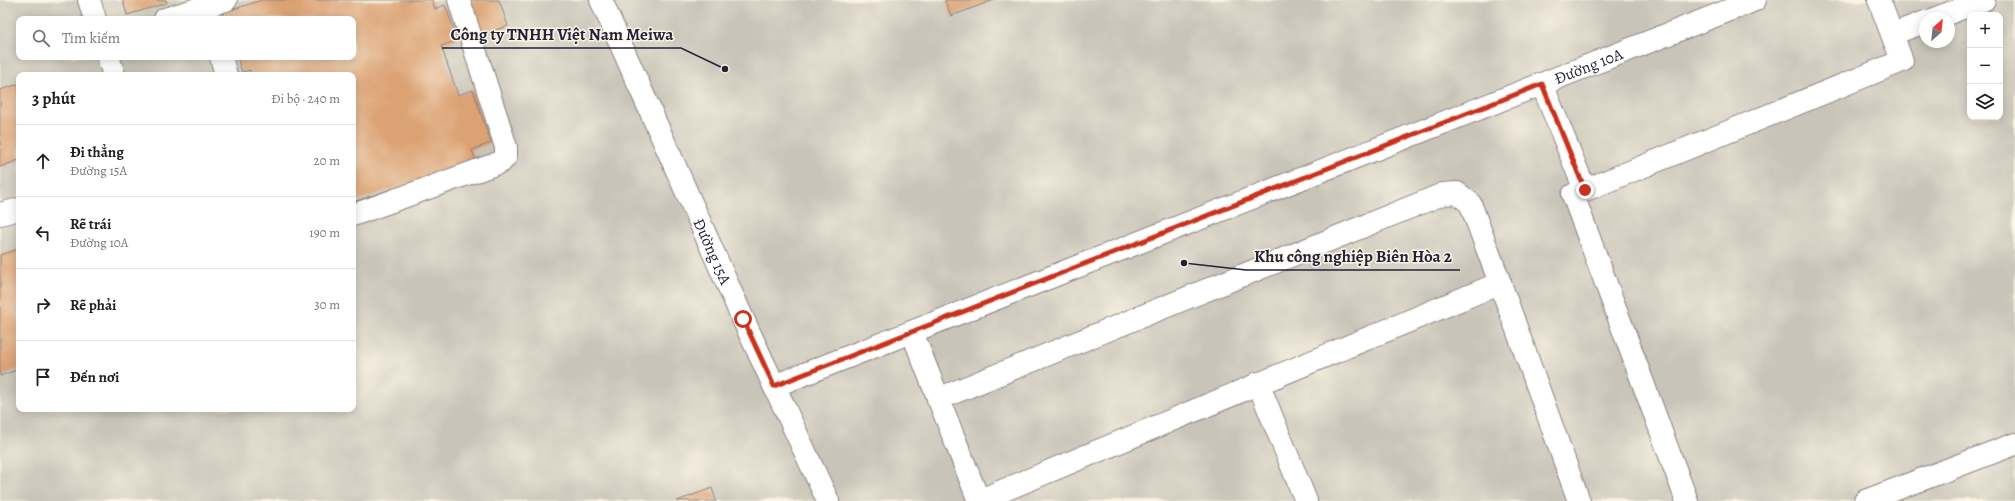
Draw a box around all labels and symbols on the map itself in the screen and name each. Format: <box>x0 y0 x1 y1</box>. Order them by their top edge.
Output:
north arrow <box>1919 12 1955 48</box>
callout: Công ty TNHH Việt Nam Meiwa <box>442 19 681 48</box>
text: Công ty TNHH Việt Nam Meiwa <box>451 23 674 46</box>
street label: Đường 10A <box>1551 43 1627 90</box>
route end <box>1576 181 1594 199</box>
street label: Đường 15A <box>688 215 737 289</box>
callout: Khu công nghiệp Biên Hòa 2 <box>1246 241 1460 270</box>
text: Khu công nghiệp Biên Hòa 2 <box>1254 245 1452 268</box>
route start <box>734 310 752 328</box>

